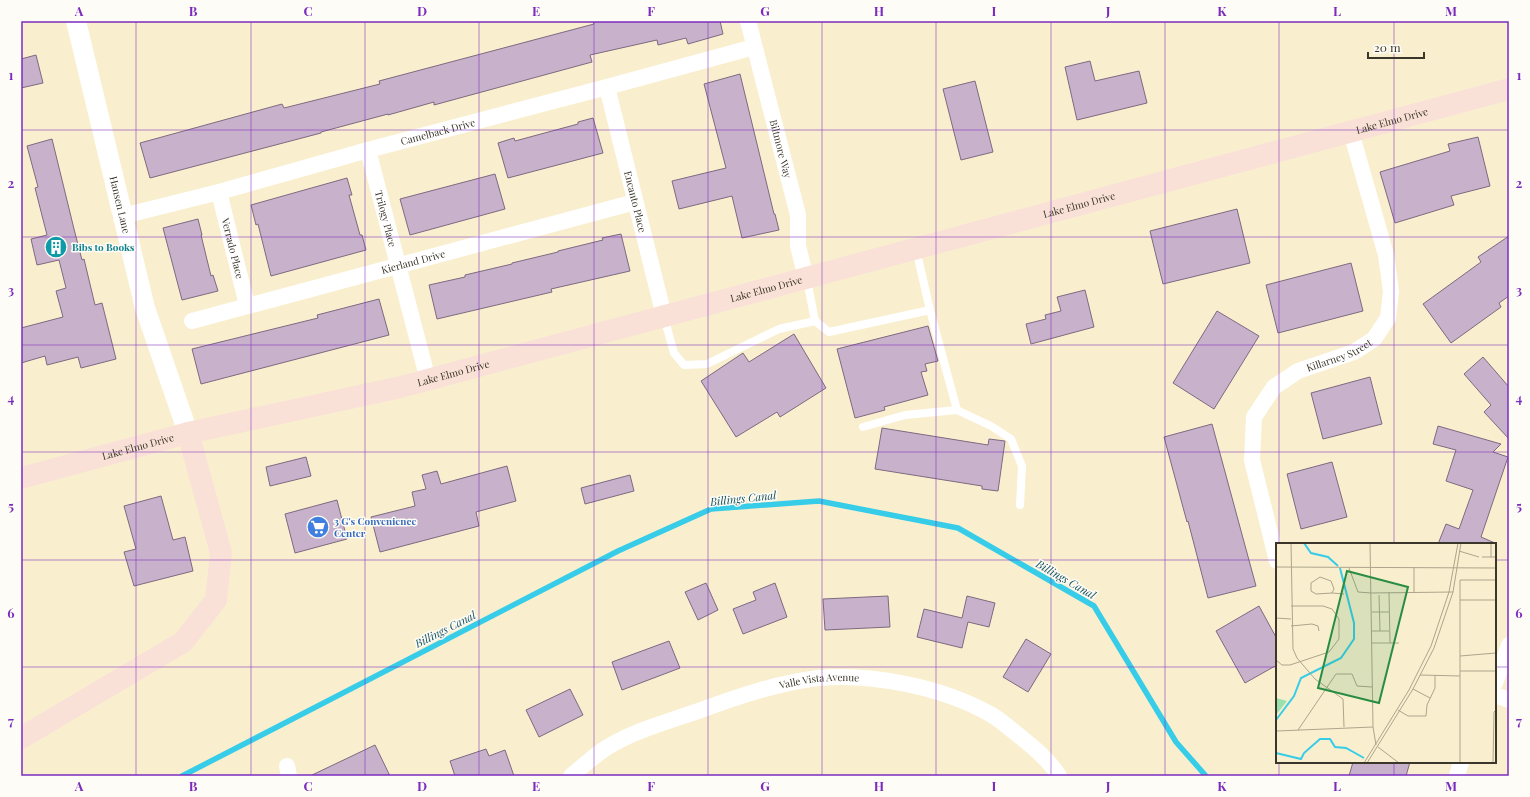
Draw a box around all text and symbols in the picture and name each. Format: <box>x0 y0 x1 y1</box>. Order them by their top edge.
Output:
text: A <box>74 2 84 19</box>
text: B <box>189 2 198 19</box>
text: C <box>303 2 313 19</box>
text: D <box>417 2 427 19</box>
text: E <box>532 2 540 19</box>
text: F <box>647 2 655 19</box>
text: G <box>760 2 770 19</box>
text: H <box>874 2 884 19</box>
text: I <box>992 2 997 19</box>
text: J <box>1105 2 1111 19</box>
text: K <box>1217 2 1227 19</box>
text: L <box>1333 2 1341 19</box>
text: M <box>1445 2 1457 19</box>
scale bar <box>1368 34 1424 60</box>
text: 20 m <box>1374 39 1401 55</box>
text: 1 <box>9 66 14 83</box>
text: 1 <box>1517 66 1522 83</box>
street label: Lake Elmo Drive <box>1354 104 1429 137</box>
street label: Camelback Drive <box>399 115 477 148</box>
street label: Biltmore Way <box>767 118 795 180</box>
street label: Encanto Place <box>621 169 650 234</box>
text: 2 <box>8 174 15 191</box>
text: 2 <box>1516 174 1523 191</box>
street label: Hansen Lane <box>107 175 134 235</box>
street label: Lake Elmo Drive <box>1041 188 1117 221</box>
street label: Trilogy Place <box>372 189 400 248</box>
street label: Verrado Place <box>218 216 247 280</box>
building icon: Bibs to Books <box>43 234 69 260</box>
place label: Bibs to Books <box>72 240 135 254</box>
street label: Kierland Drive <box>380 246 447 277</box>
street label: Lake Elmo Drive <box>729 272 804 305</box>
text: 3 <box>8 281 14 298</box>
text: 3 <box>1516 281 1522 298</box>
street label: Killarney Street <box>1304 335 1375 375</box>
street label: Lake Elmo Drive <box>416 357 491 389</box>
text: 4 <box>8 389 15 406</box>
text: 4 <box>1516 389 1523 406</box>
street label: Lake Elmo Drive <box>100 430 175 463</box>
water label: Billings Canal <box>708 487 778 509</box>
text: 5 <box>8 497 14 514</box>
text: 5 <box>1516 497 1522 514</box>
supermarket icon: 3 G's Convenience Center <box>305 514 331 540</box>
place label: 3 G's Convenience Center <box>334 514 416 540</box>
inset map <box>1276 543 1496 763</box>
water label: Billings Canal <box>1033 555 1099 603</box>
text: 6 <box>7 604 15 621</box>
text: 6 <box>1515 604 1523 621</box>
water label: Billings Canal <box>411 607 479 651</box>
street label: Valle Vista Avenue <box>777 670 860 692</box>
text: 7 <box>8 712 14 729</box>
text: 7 <box>1516 712 1522 729</box>
text: A <box>74 777 84 794</box>
text: B <box>189 777 198 794</box>
text: C <box>303 777 313 794</box>
text: D <box>417 777 427 794</box>
text: E <box>532 777 540 794</box>
text: F <box>647 777 655 794</box>
text: G <box>760 777 770 794</box>
text: H <box>874 777 884 794</box>
text: I <box>992 777 997 794</box>
text: J <box>1105 777 1111 794</box>
text: K <box>1217 777 1227 794</box>
text: L <box>1333 777 1341 794</box>
text: M <box>1445 777 1457 794</box>

